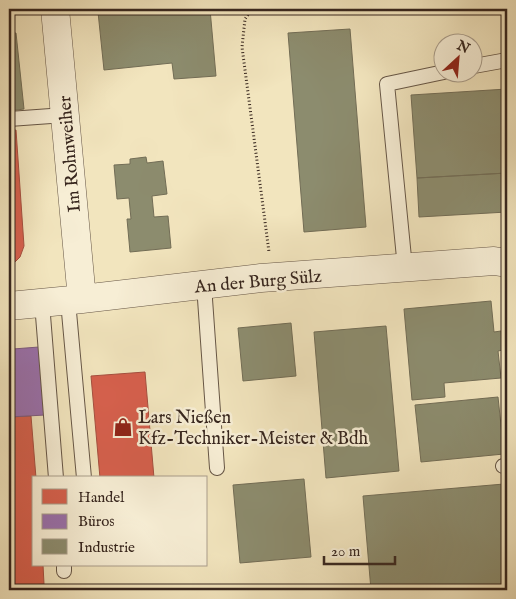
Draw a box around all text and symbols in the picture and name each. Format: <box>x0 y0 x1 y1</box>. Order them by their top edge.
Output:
north arrow <box>434 32 484 82</box>
text: N <box>453 36 473 58</box>
street label: Im Rohnweiher <box>54 94 87 213</box>
street label: An der Burg Sülz <box>193 265 323 300</box>
place label: Lars Nießen Kfz-Techniker-Meister & Bdh <box>138 407 369 451</box>
shop icon: Lars Nießen Kfz-Techniker-Meister & Bdh <box>112 416 134 438</box>
legend <box>32 476 208 566</box>
text: Handel <box>78 488 125 507</box>
text: Büros <box>78 512 115 531</box>
scale bar <box>324 534 395 566</box>
text: Industrie <box>78 538 135 557</box>
text: 20 m <box>331 542 361 561</box>

